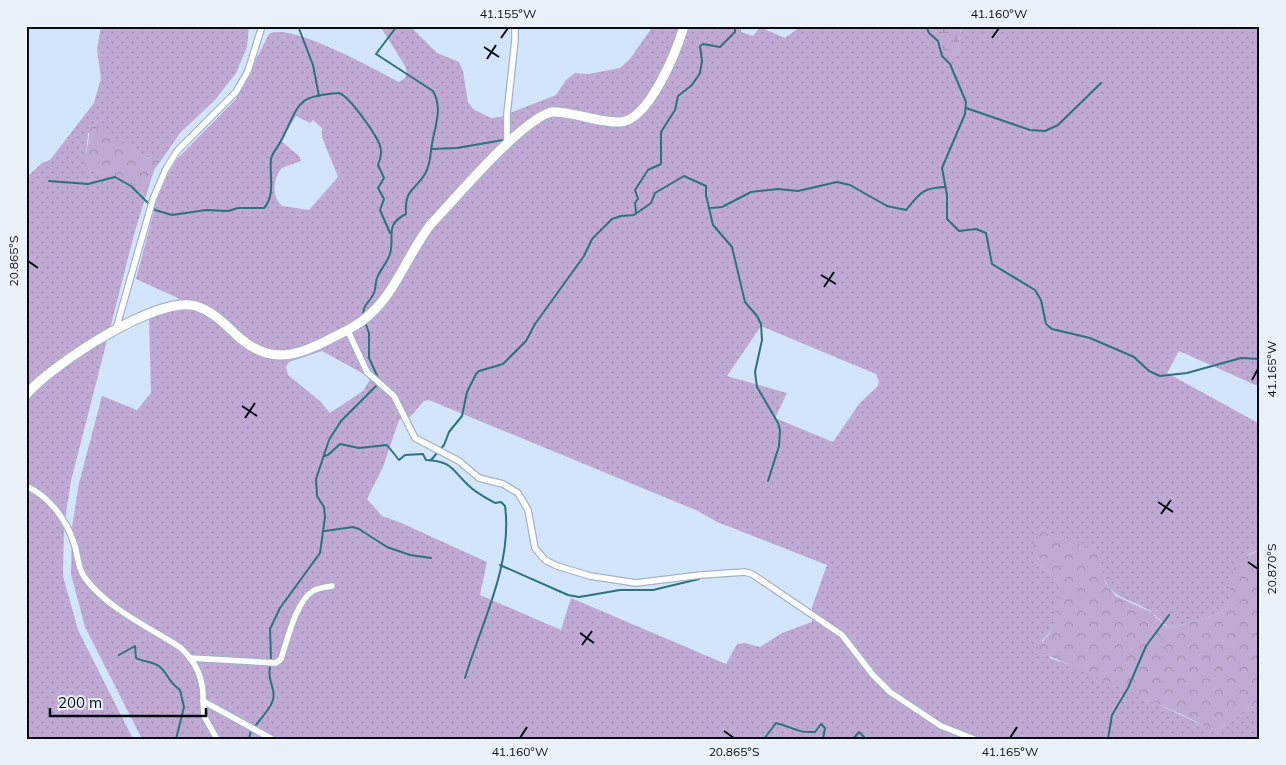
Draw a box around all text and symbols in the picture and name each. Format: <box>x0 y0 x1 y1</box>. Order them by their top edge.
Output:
text: 41.155°W <box>480 6 536 21</box>
text: 41.160°W <box>971 6 1027 21</box>
text: 20.865°S <box>6 236 21 286</box>
text: 41.165°W <box>1264 341 1279 397</box>
text: 20.870°S <box>1264 544 1279 594</box>
scale bar <box>50 685 206 717</box>
text: 200 m <box>58 693 102 712</box>
text: 41.160°W <box>492 744 548 759</box>
text: 20.865°S <box>709 744 759 759</box>
text: 41.165°W <box>982 744 1038 759</box>

